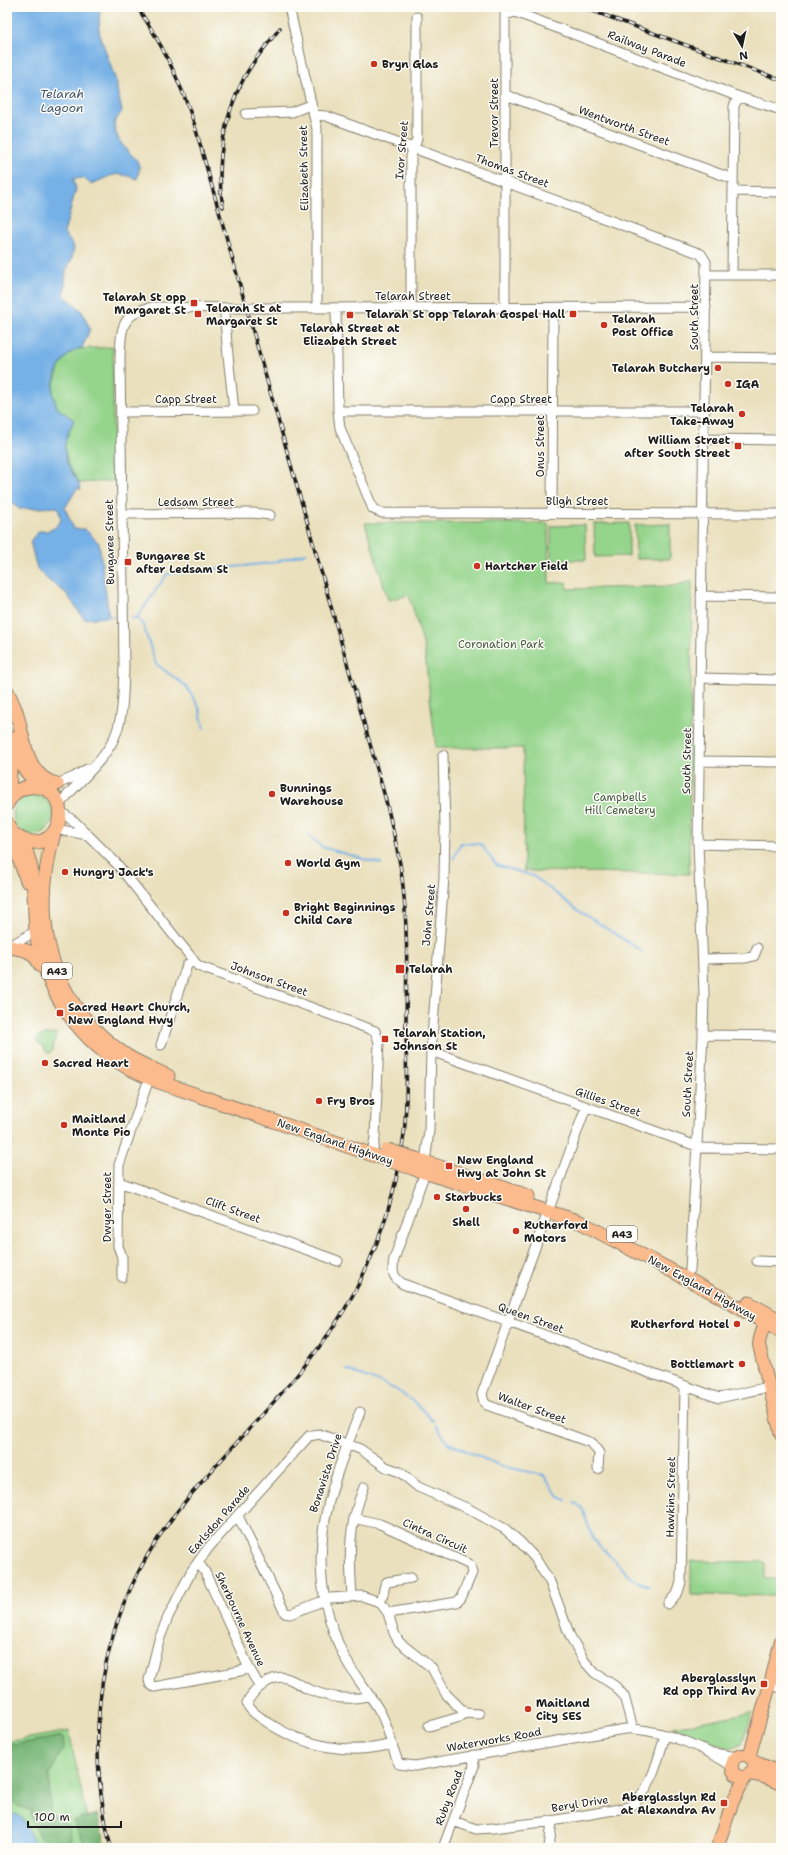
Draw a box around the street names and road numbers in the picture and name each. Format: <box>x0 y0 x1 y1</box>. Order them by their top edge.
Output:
street label: Railway Parade <box>605 27 689 71</box>
street label: Trevor Street <box>487 78 502 148</box>
street label: Wentworth Street <box>576 103 672 150</box>
street label: Ivor Street <box>392 120 412 180</box>
street label: Elizabeth Street <box>296 125 312 211</box>
street label: Thomas Street <box>473 151 551 191</box>
street label: South Street <box>687 284 702 350</box>
street label: Telarah Street <box>375 289 451 304</box>
street label: Capp Street <box>155 392 217 407</box>
street label: Capp Street <box>490 392 552 407</box>
street label: Onus Street <box>533 415 548 477</box>
street label: Bligh Street <box>546 494 609 509</box>
street label: Ledsam Street <box>158 495 234 510</box>
street label: Bungaree Street <box>102 499 118 585</box>
street label: South Street <box>679 727 695 794</box>
street label: John Street <box>419 883 439 947</box>
street label: Johnson Street <box>228 958 310 1000</box>
road number: A43 <box>42 963 72 979</box>
street label: South Street <box>679 1050 697 1118</box>
street label: Gillies Street <box>573 1084 643 1120</box>
street label: New England Highway <box>275 1115 395 1169</box>
street label: Dwyer Street <box>100 1172 115 1242</box>
street label: Clift Street <box>203 1193 263 1227</box>
road number: A43 <box>607 1226 637 1242</box>
street label: New England Highway <box>645 1252 759 1324</box>
street label: Queen Street <box>496 1299 566 1337</box>
street label: Walter Street <box>496 1389 569 1427</box>
street label: Bonavista Drive <box>306 1432 346 1514</box>
street label: Hawkins Street <box>663 1456 679 1538</box>
street label: Earlsdon Parade <box>185 1482 253 1558</box>
street label: Cintra Circuit <box>400 1515 470 1557</box>
street label: Sherbourne Avenue <box>211 1569 269 1669</box>
street label: Waterworks Road <box>445 1724 543 1756</box>
street label: Ruby Road <box>432 1768 466 1828</box>
street label: Beryl Drive <box>550 1792 610 1816</box>

